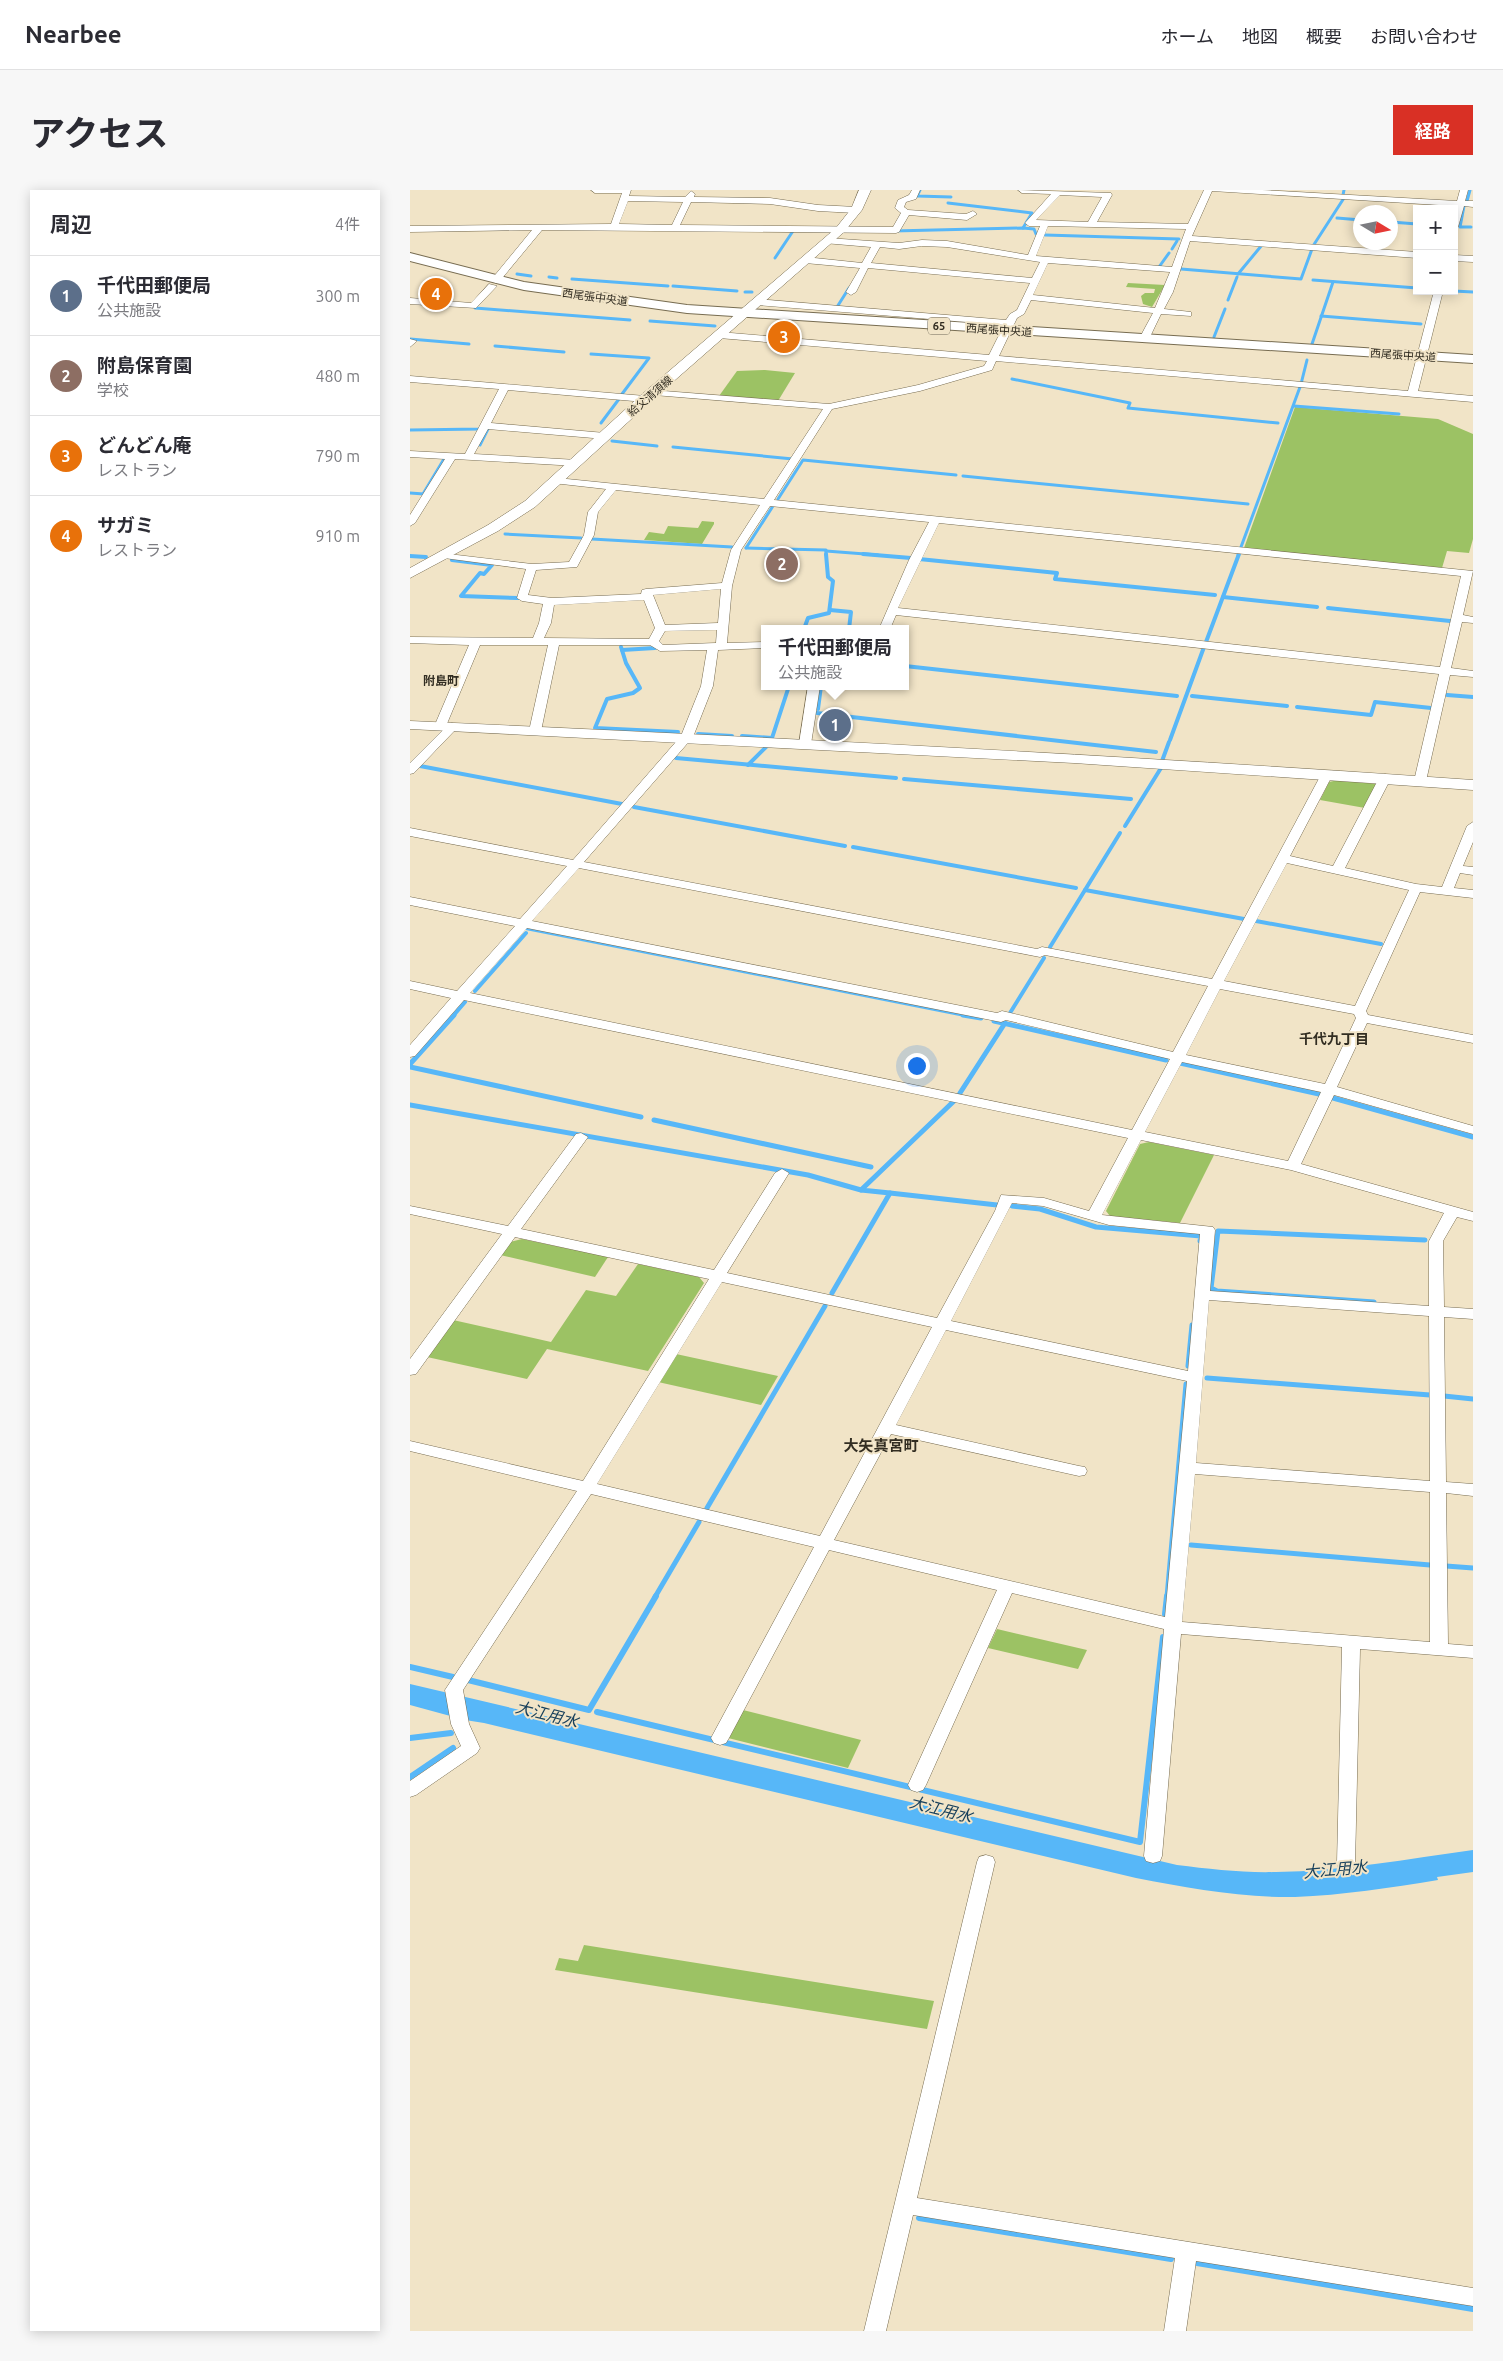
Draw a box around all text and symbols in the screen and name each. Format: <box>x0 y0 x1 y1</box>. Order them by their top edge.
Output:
text: Nearbee <box>25 21 122 48</box>
text: ホーム <box>1161 26 1214 46</box>
text: 地図 <box>1242 26 1278 46</box>
text: 概要 <box>1306 26 1342 46</box>
text: お問い合わせ <box>1370 26 1478 46</box>
button: 経路 <box>1393 105 1473 155</box>
text: アクセス <box>30 113 168 153</box>
north arrow <box>1353 205 1398 250</box>
map controls <box>1413 205 1458 295</box>
button: + <box>1413 205 1458 250</box>
text: 周辺 <box>50 212 92 236</box>
text: 4件 <box>335 215 360 233</box>
button: − <box>1413 250 1458 295</box>
text: 千代田郵便局 <box>97 274 211 296</box>
pin: 4 <box>420 275 452 313</box>
street label: 西尾張中央道 <box>561 286 629 308</box>
text: 1 <box>61 287 71 305</box>
text: 300 m <box>315 287 360 305</box>
text: 公共施設 <box>97 301 161 319</box>
pin: 3 <box>768 318 800 356</box>
road number: 65 <box>928 318 950 334</box>
street label: 西尾張中央道 <box>966 322 1032 338</box>
street label: 西尾張中央道 <box>1370 347 1436 363</box>
text: 附島保育園 <box>97 354 192 376</box>
text: 2 <box>61 367 71 385</box>
text: 480 m <box>315 367 360 385</box>
street label: 給父清須線 <box>625 373 675 419</box>
text: 学校 <box>97 381 129 399</box>
text: どんどん庵 <box>97 434 191 456</box>
text: 3 <box>61 447 71 465</box>
text: 790 m <box>315 447 360 465</box>
text: レストラン <box>97 461 177 479</box>
text: サガミ <box>97 514 154 536</box>
text: 4 <box>61 527 71 545</box>
text: 910 m <box>315 527 360 545</box>
text: レストラン <box>97 541 177 559</box>
pin: 2 <box>766 545 798 583</box>
popup <box>761 625 909 690</box>
text: 千代田郵便局 <box>778 636 892 658</box>
text: 公共施設 <box>778 663 842 681</box>
district label: 附島町 <box>423 674 459 687</box>
pin: 1 <box>819 706 851 744</box>
district label: 千代九丁目 <box>1299 1031 1369 1047</box>
your location <box>904 1053 930 1079</box>
district label: 大矢真宮町 <box>843 1437 919 1454</box>
water label: 大江用水 <box>514 1698 582 1731</box>
water label: 大江用水 <box>908 1793 976 1826</box>
water label: 大江用水 <box>1302 1857 1370 1881</box>

